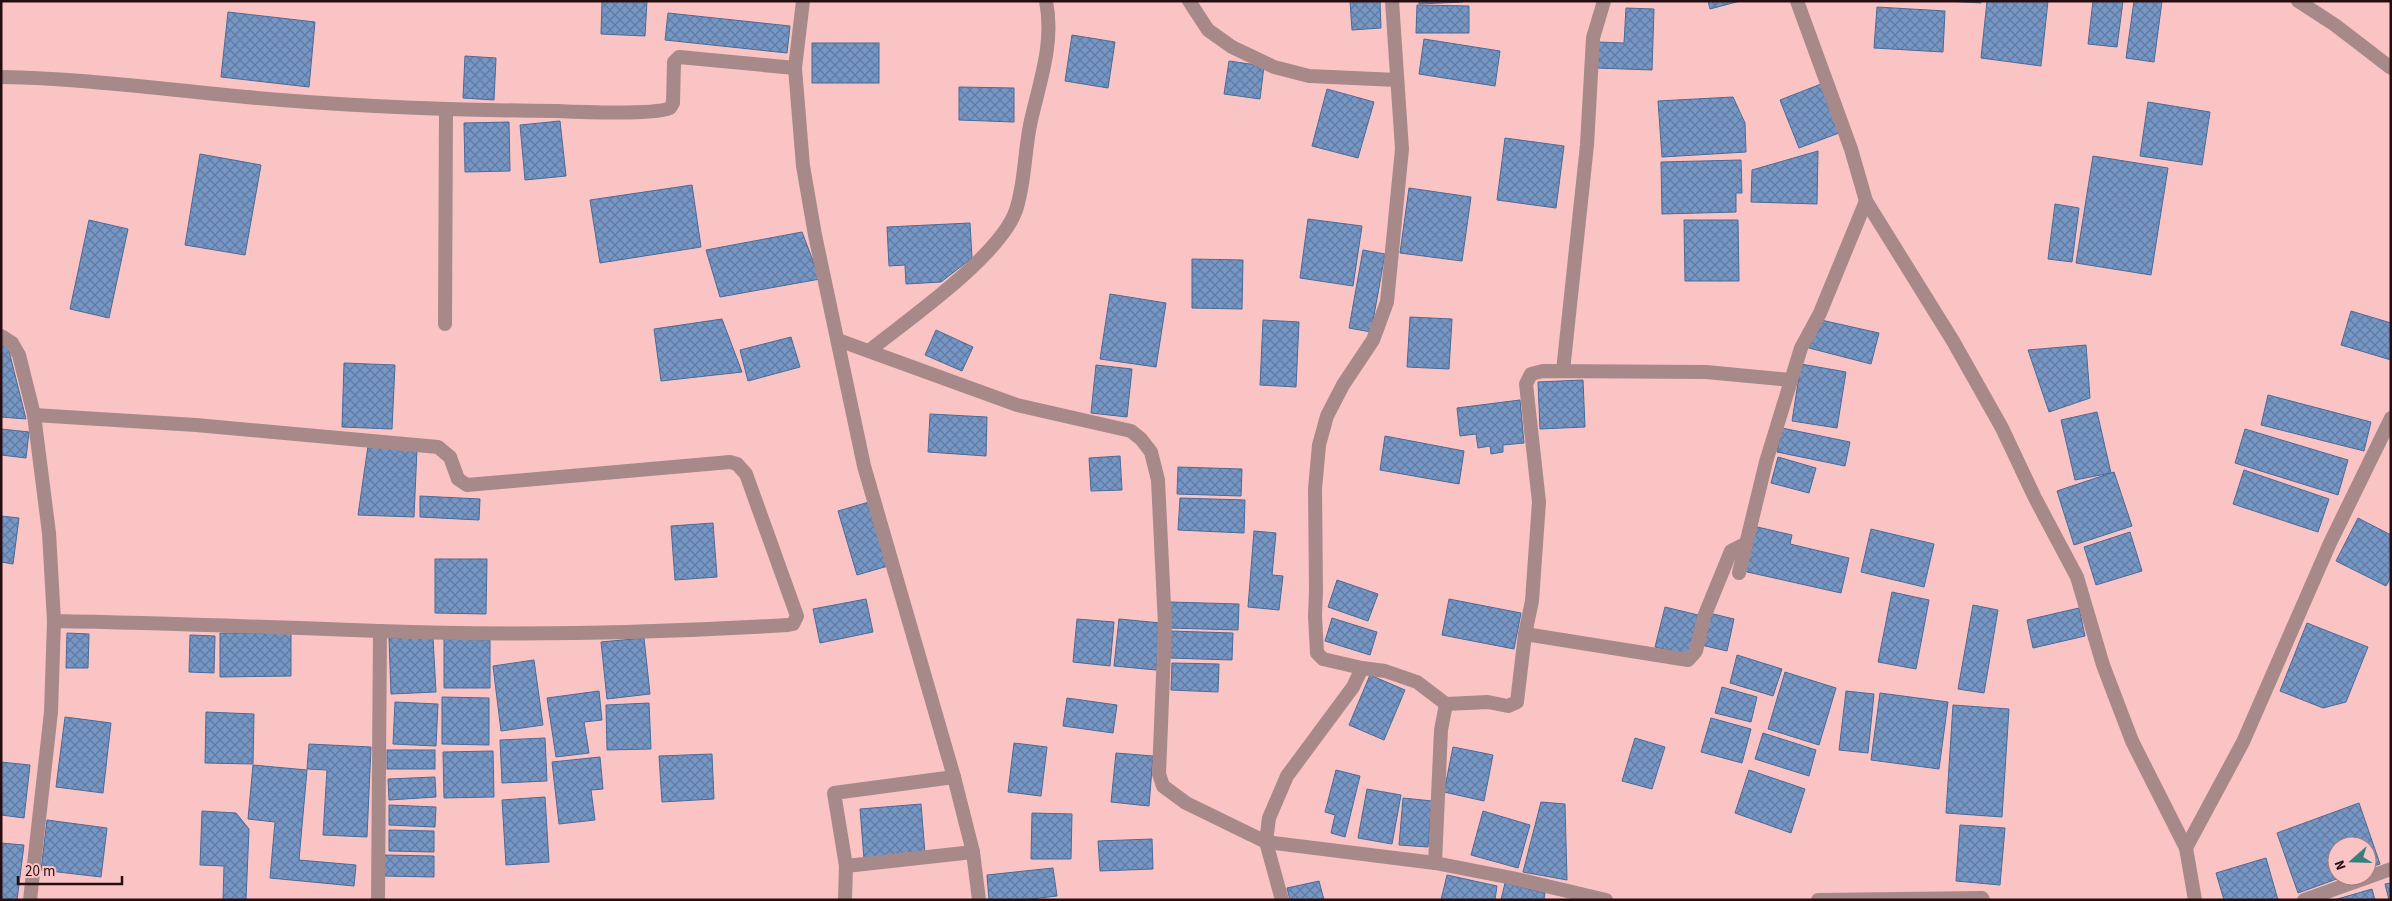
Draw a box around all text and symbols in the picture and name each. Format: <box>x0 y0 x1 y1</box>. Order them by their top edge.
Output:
north arrow <box>2327 836 2377 886</box>
scale bar <box>18 854 121 886</box>
text: N <box>2330 857 2352 873</box>
text: 20 m <box>25 861 55 882</box>

